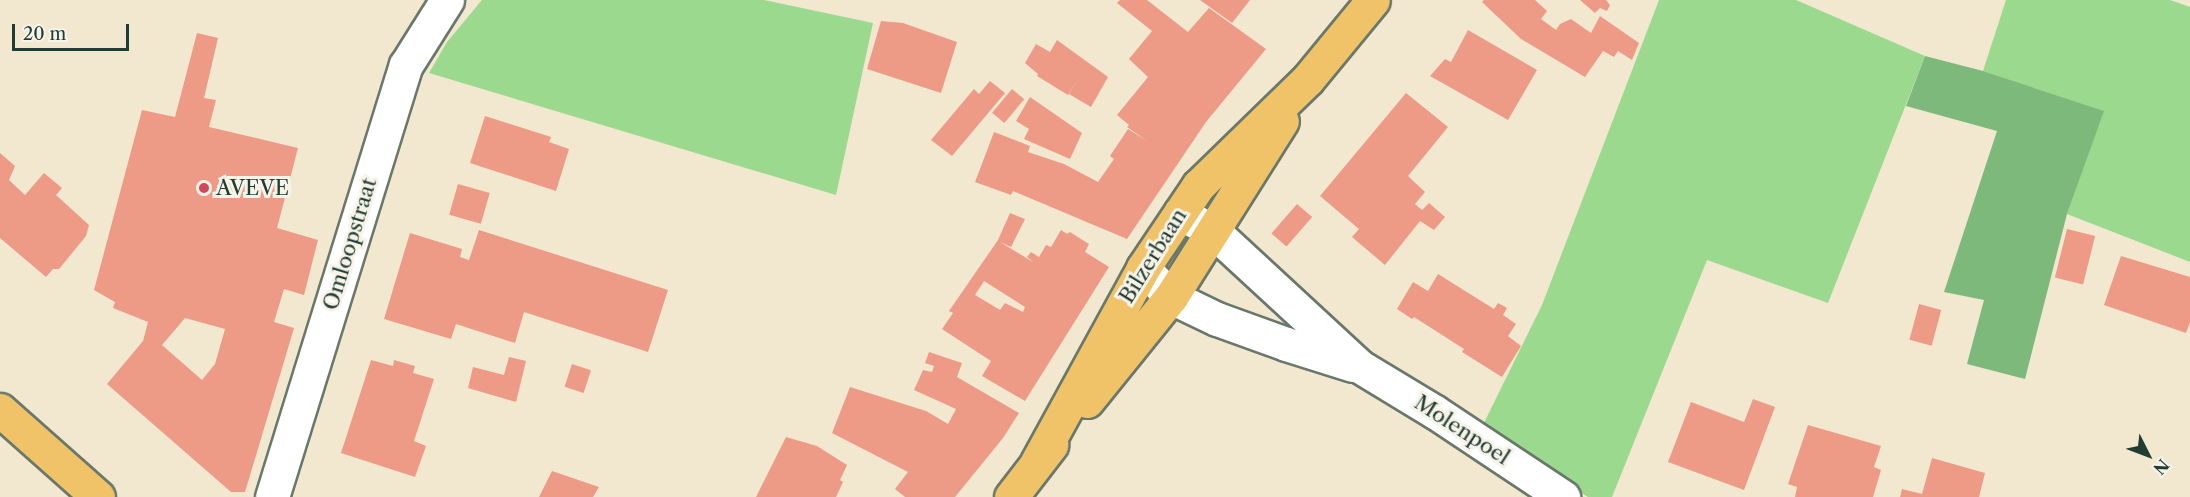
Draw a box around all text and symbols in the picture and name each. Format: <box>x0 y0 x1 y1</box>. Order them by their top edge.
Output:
scale bar <box>15 12 132 50</box>
text: 20 m <box>23 23 66 45</box>
place label: AVEVE <box>216 175 289 201</box>
street label: Omloopstraat <box>318 175 382 313</box>
marker: AVEVE <box>197 181 211 195</box>
street label: Bilzerbaan <box>1114 204 1192 308</box>
street label: Molenpoel <box>1410 390 1514 470</box>
north arrow <box>2118 425 2178 485</box>
text: N <box>2149 455 2173 479</box>

